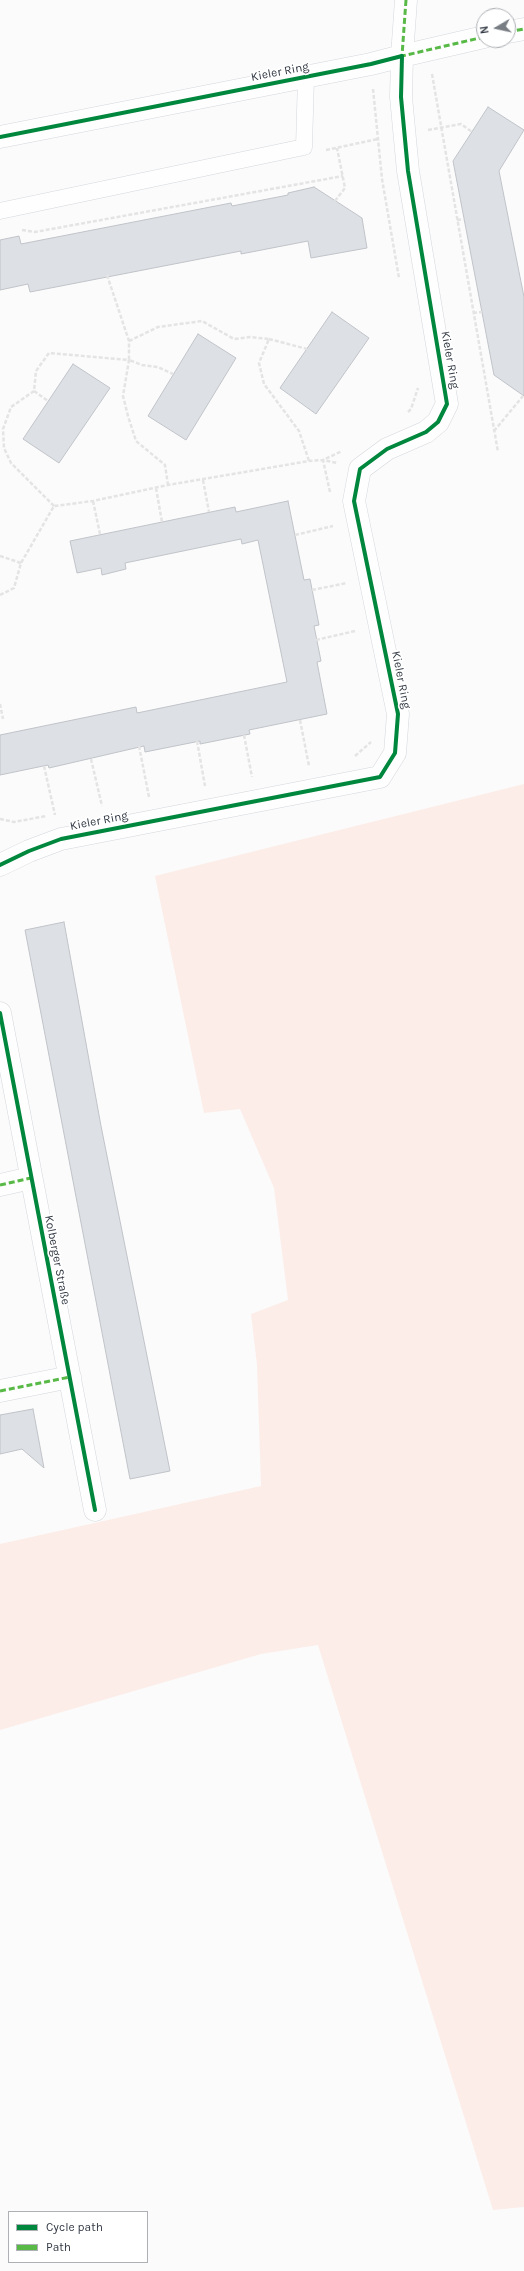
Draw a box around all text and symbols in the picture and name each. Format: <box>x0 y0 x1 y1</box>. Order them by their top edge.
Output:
north arrow <box>476 8 516 48</box>
text: N <box>478 25 492 35</box>
street label: Kieler Ring <box>250 59 310 85</box>
street label: Kieler Ring <box>438 330 462 390</box>
street label: Kieler Ring <box>388 650 414 710</box>
street label: Kieler Ring <box>69 808 129 834</box>
street label: Kolberger Straße <box>41 1214 73 1306</box>
legend <box>8 2211 148 2263</box>
text: Cycle path <box>46 2220 103 2234</box>
text: Path <box>46 2240 71 2254</box>

